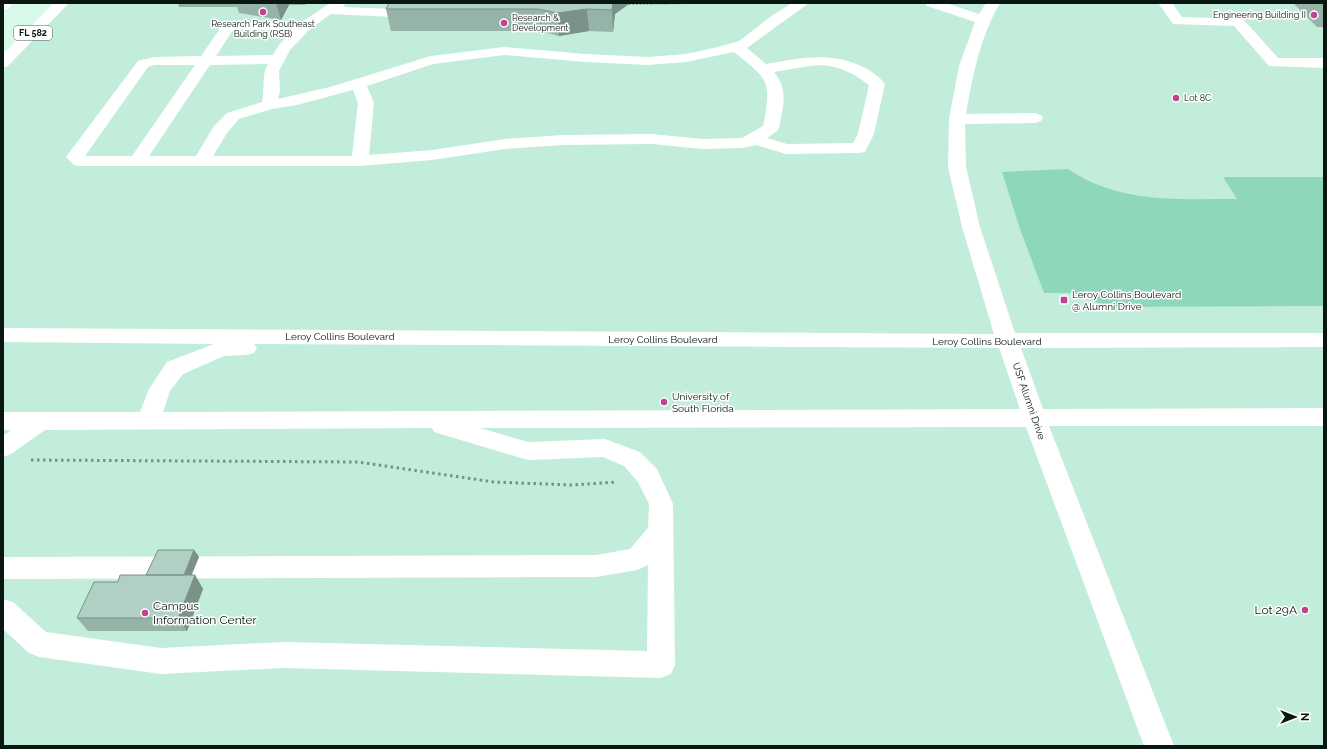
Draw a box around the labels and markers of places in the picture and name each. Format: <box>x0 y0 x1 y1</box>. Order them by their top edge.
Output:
marker: Research Park Southeast Building (RSB) <box>258 7 268 17</box>
place label: Engineering Building II <box>1213 10 1306 20</box>
marker: Engineering Building II <box>1309 10 1319 20</box>
place label: Research & Development <box>512 13 569 33</box>
marker: Research & Development <box>499 18 509 28</box>
place label: Research Park Southeast Building (RSB) <box>211 19 315 39</box>
marker: Lot 8C <box>1171 93 1181 103</box>
place label: Lot 8C <box>1184 93 1211 103</box>
place label: Leroy Collins Boulevard @ Alumni Drive <box>1072 289 1181 312</box>
marker: Leroy Collins Boulevard @ Alumni Drive <box>1059 295 1069 305</box>
place label: University of South Florida <box>672 391 734 414</box>
marker: University of South Florida <box>659 397 669 407</box>
place label: Campus Information Center <box>153 599 258 627</box>
place label: Lot 29A <box>1255 603 1297 617</box>
marker: Lot 29A <box>1300 605 1310 615</box>
marker: Campus Information Center <box>140 608 150 618</box>

